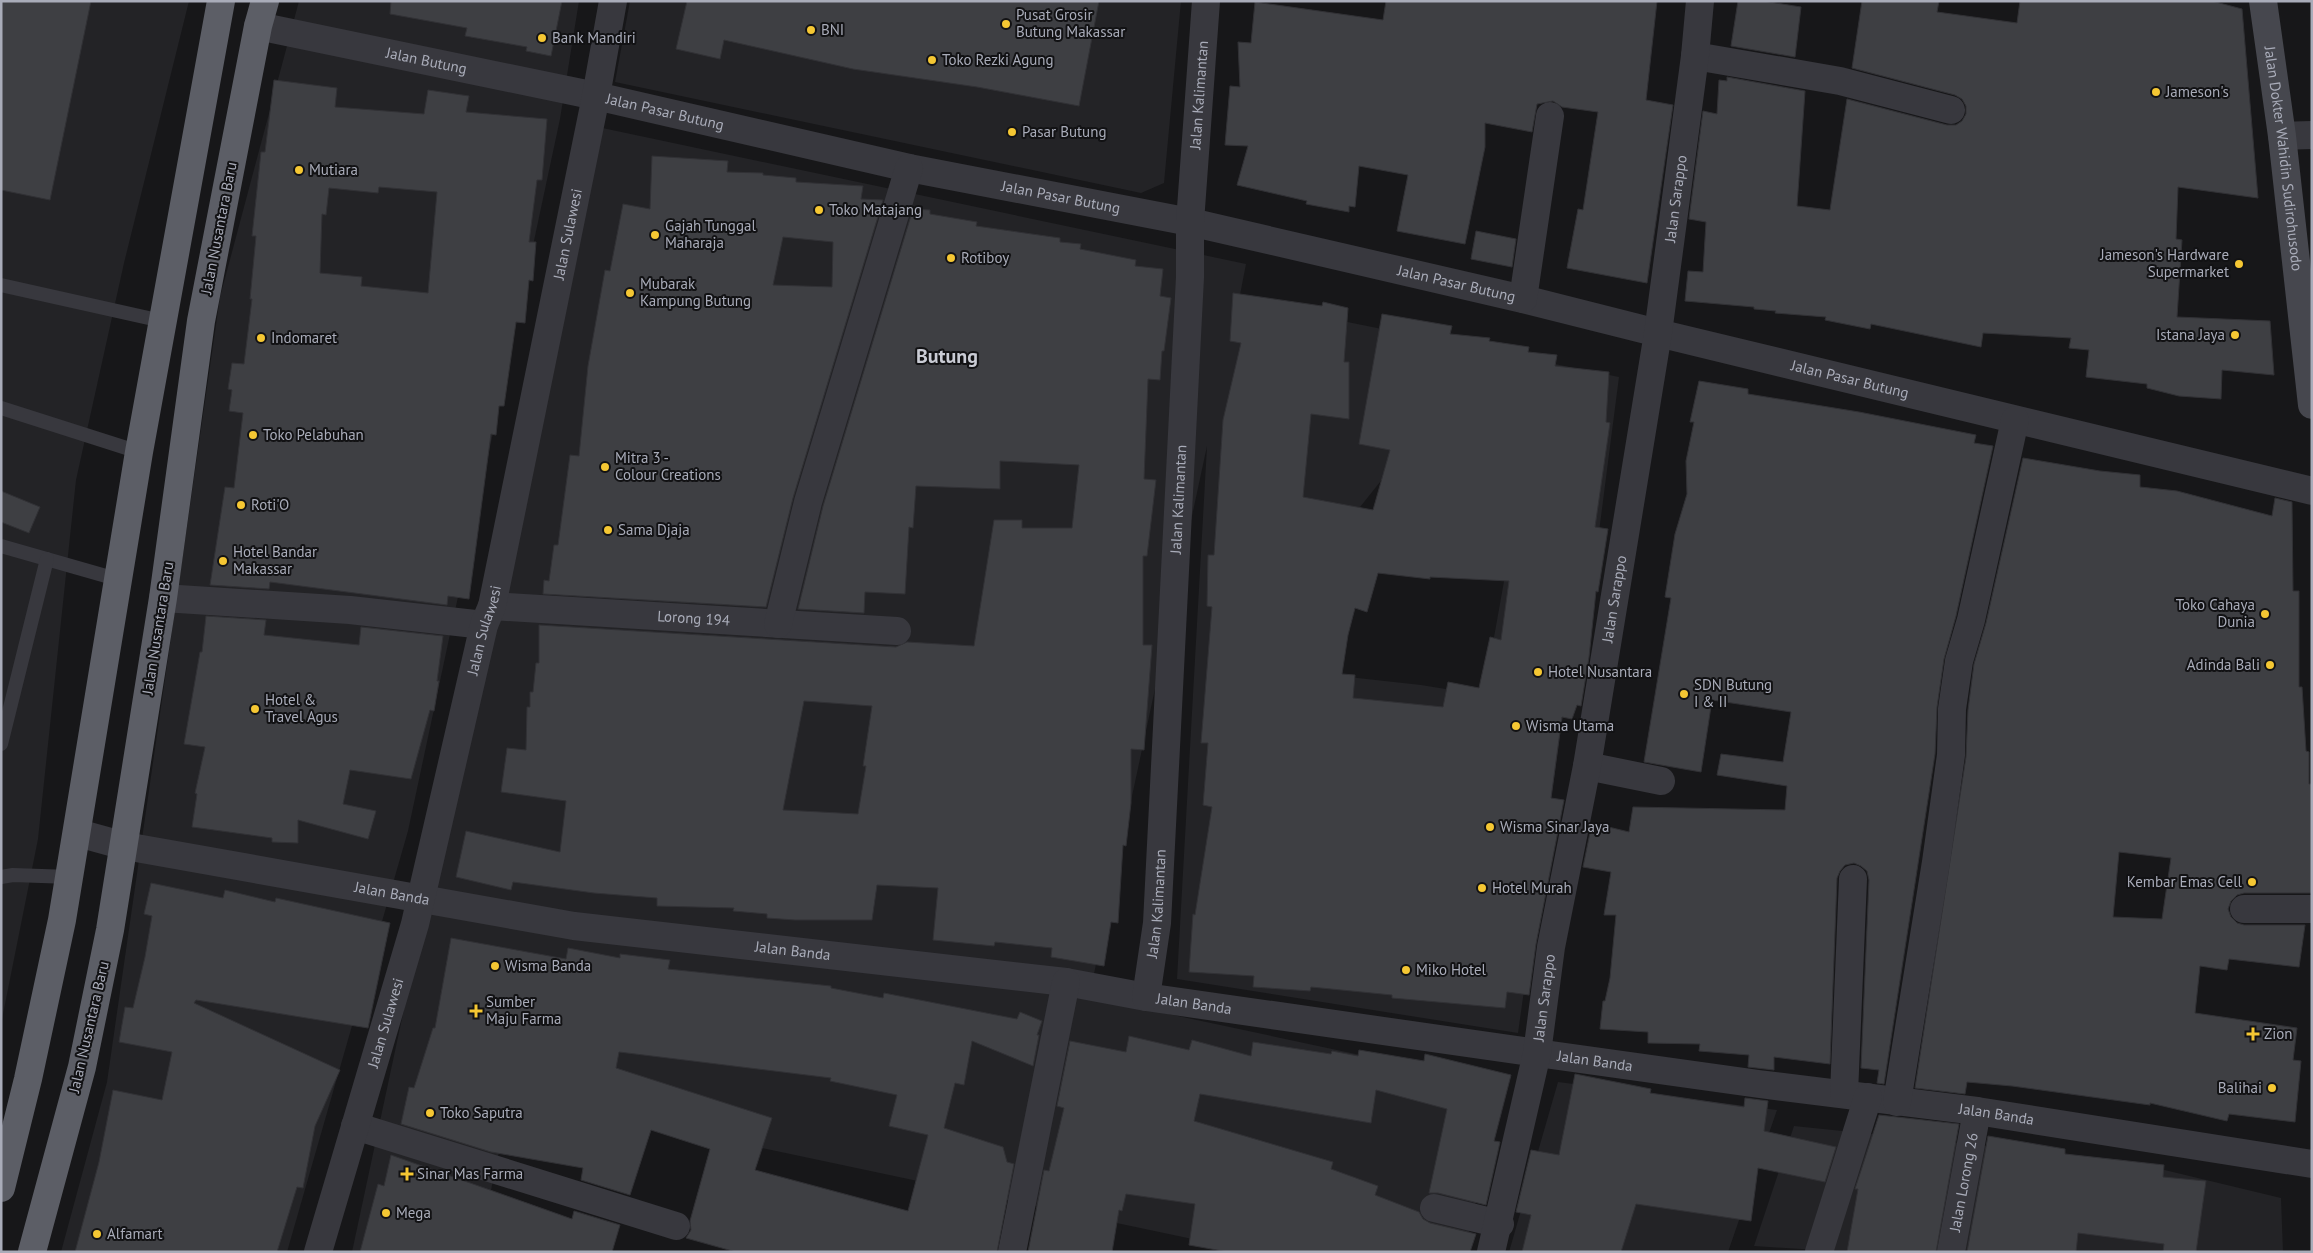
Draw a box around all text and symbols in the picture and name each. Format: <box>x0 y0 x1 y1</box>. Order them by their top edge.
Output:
place label: Pusat Grosir Butung Makassar <box>1016 5 1125 41</box>
marker: Pusat Grosir Butung Makassar <box>1000 18 1012 30</box>
place label: BNI <box>821 20 844 39</box>
marker: BNI <box>805 24 817 36</box>
place label: Bank Mandiri <box>552 28 636 47</box>
marker: Bank Mandiri <box>536 32 548 44</box>
street label: Jalan Kalimantan <box>1185 40 1212 151</box>
street label: Jalan Butung <box>383 43 469 78</box>
street label: Jalan Dokter Wahidin Sudirohusodo <box>2260 44 2307 272</box>
place label: Toko Rezki Agung <box>942 50 1054 69</box>
marker: Toko Rezki Agung <box>926 54 938 66</box>
place label: Jameson's <box>2165 82 2229 101</box>
marker: Jameson's <box>2150 86 2162 98</box>
street label: Jalan Pasar Butung <box>603 88 726 134</box>
place label: Pasar Butung <box>1022 122 1106 141</box>
marker: Pasar Butung <box>1006 126 1018 138</box>
street label: Jalan Sarappo <box>1660 154 1691 245</box>
street label: Jalan Nusantara Baru <box>196 160 241 297</box>
place label: Mutiara <box>309 160 358 179</box>
marker: Mutiara <box>293 164 305 176</box>
street label: Jalan Pasar Butung <box>999 176 1122 217</box>
street label: Jalan Sulawesi <box>549 187 586 282</box>
place label: Toko Matajang <box>829 200 922 219</box>
marker: Toko Matajang <box>813 204 825 216</box>
place label: Gajah Tunggal Maharaja <box>665 216 756 252</box>
marker: Gajah Tunggal Maharaja <box>649 229 661 241</box>
place label: Jameson's Hardware Supermarket <box>2099 245 2229 281</box>
place label: Rotiboy <box>961 248 1009 267</box>
marker: Rotiboy <box>945 252 957 264</box>
marker: Jameson's Hardware Supermarket <box>2233 258 2245 270</box>
street label: Jalan Pasar Butung <box>1395 260 1517 306</box>
place label: Mubarak Kampung Butung <box>640 274 751 310</box>
marker: Mubarak Kampung Butung <box>624 287 636 299</box>
place label: Istana Jaya <box>2156 325 2225 344</box>
place label: Indomaret <box>271 328 337 347</box>
marker: Istana Jaya <box>2229 329 2241 341</box>
marker: Indomaret <box>255 332 267 344</box>
district label: Butung <box>916 343 978 369</box>
street label: Jalan Pasar Butung <box>1788 355 1911 402</box>
place label: Toko Pelabuhan <box>263 425 364 444</box>
marker: Toko Pelabuhan <box>247 429 259 441</box>
street label: Jalan Kalimantan <box>1166 444 1190 555</box>
place label: Mitra 3 - Colour Creations <box>615 448 721 484</box>
marker: Mitra 3 - Colour Creations <box>599 461 611 473</box>
place label: Roti'O <box>251 495 289 514</box>
marker: Roti'O <box>235 499 247 511</box>
place label: Sama Djaja <box>618 520 690 539</box>
marker: Sama Djaja <box>602 524 614 536</box>
place label: Hotel Bandar Makassar <box>233 542 317 578</box>
street label: Jalan Sarappo <box>1597 554 1630 645</box>
marker: Hotel Bandar Makassar <box>217 555 229 567</box>
street label: Jalan Nusantara Baru <box>137 560 177 697</box>
street label: Jalan Sulawesi <box>463 584 505 678</box>
place label: Toko Cahaya Dunia <box>2176 595 2255 631</box>
street label: Lorong 194 <box>657 606 731 630</box>
marker: Toko Cahaya Dunia <box>2259 608 2271 620</box>
place label: Adinda Bali <box>2187 655 2260 674</box>
marker: Adinda Bali <box>2264 659 2276 671</box>
place label: Hotel Nusantara <box>1548 662 1652 681</box>
marker: Hotel Nusantara <box>1532 666 1544 678</box>
place label: SDN Butung I & II <box>1694 675 1772 711</box>
marker: SDN Butung I & II <box>1678 688 1690 700</box>
place label: Hotel & Travel Agus <box>265 690 338 726</box>
marker: Hotel & Travel Agus <box>249 703 261 715</box>
place label: Wisma Utama <box>1526 716 1614 735</box>
marker: Wisma Utama <box>1510 720 1522 732</box>
place label: Wisma Sinar Jaya <box>1500 817 1609 836</box>
marker: Wisma Sinar Jaya <box>1484 821 1496 833</box>
street label: Jalan Kalimantan <box>1142 849 1170 960</box>
place label: Kembar Emas Cell <box>2127 872 2243 891</box>
marker: Kembar Emas Cell <box>2246 876 2258 888</box>
street label: Jalan Banda <box>352 877 431 909</box>
place label: Hotel Murah <box>1492 878 1572 897</box>
marker: Hotel Murah <box>1476 882 1488 894</box>
street label: Jalan Banda <box>753 937 832 964</box>
street label: Jalan Sarappo <box>1528 953 1559 1044</box>
place label: Wisma Banda <box>505 956 591 975</box>
street label: Jalan Nusantara Baru <box>64 959 113 1095</box>
marker: Wisma Banda <box>489 960 501 972</box>
place label: Miko Hotel <box>1416 960 1487 979</box>
marker: Miko Hotel <box>1400 964 1412 976</box>
street label: Jalan Sulawesi <box>363 976 408 1071</box>
street label: Jalan Banda <box>1154 988 1233 1018</box>
place label: Sumber Maju Farma <box>486 992 561 1028</box>
marker: Sumber Maju Farma <box>470 1005 482 1017</box>
place label: Zion <box>2264 1024 2292 1043</box>
marker: Zion <box>2246 1027 2260 1041</box>
street label: Jalan Banda <box>1555 1046 1634 1075</box>
place label: Balihai <box>2218 1078 2262 1097</box>
marker: Balihai <box>2266 1082 2278 1094</box>
street label: Jalan Banda <box>1957 1099 2036 1129</box>
place label: Toko Saputra <box>440 1103 523 1122</box>
marker: Toko Saputra <box>424 1107 436 1119</box>
street label: Jalan Lorong 26 <box>1945 1131 1982 1234</box>
place label: Sinar Mas Farma <box>417 1164 523 1183</box>
marker: Sinar Mas Farma <box>401 1168 413 1180</box>
place label: Mega <box>396 1203 431 1222</box>
marker: Mega <box>380 1207 392 1219</box>
place label: Alfamart <box>107 1224 163 1243</box>
marker: Alfamart <box>91 1228 103 1240</box>

